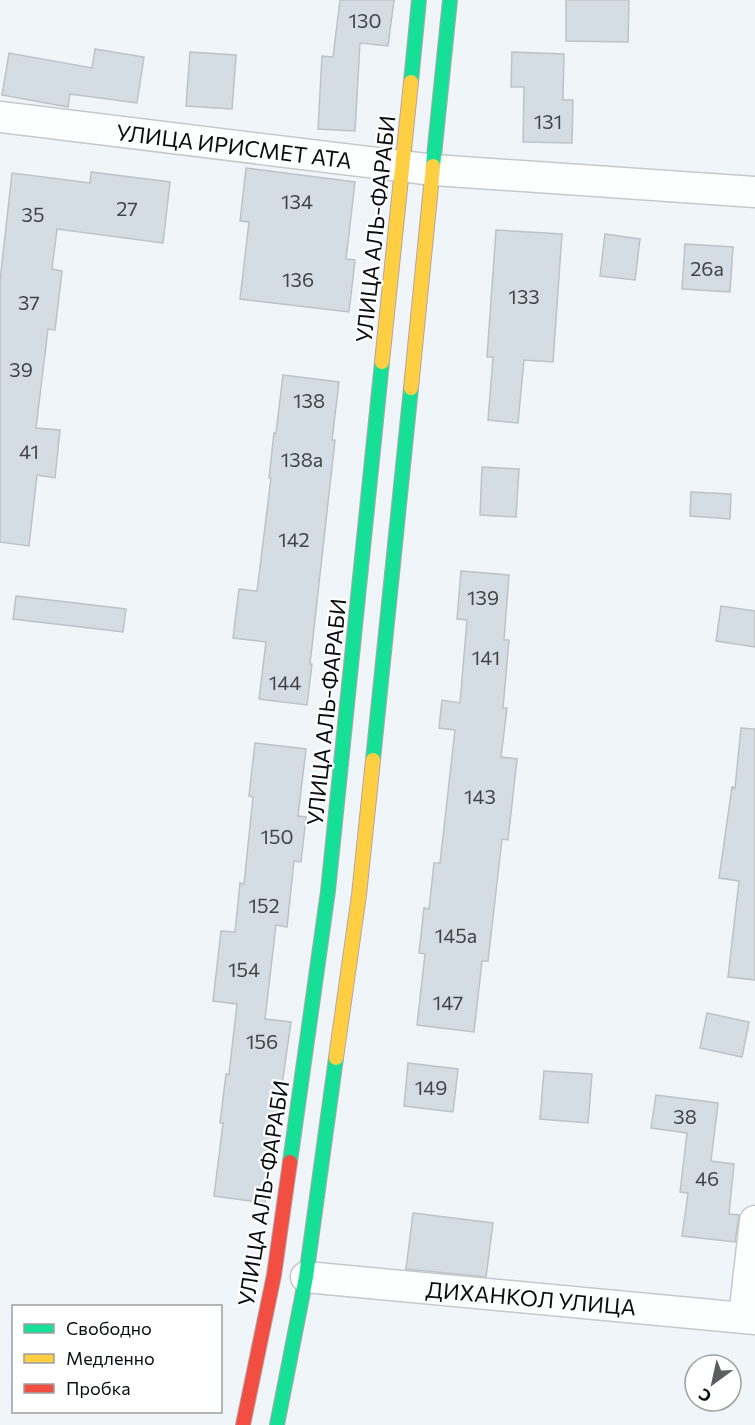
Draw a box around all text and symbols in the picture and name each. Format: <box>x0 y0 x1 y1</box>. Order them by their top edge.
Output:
house number: 130 <box>348 8 382 32</box>
house number: 131 <box>534 109 562 133</box>
street label: УЛИЦА АЛЬ-ФАРАБИ <box>350 114 400 344</box>
street label: УЛИЦА ИРИСМЕТ АТА <box>115 118 353 174</box>
house number: 134 <box>281 189 313 213</box>
house number: 27 <box>116 196 138 220</box>
house number: 35 <box>22 202 44 226</box>
house number: 26а <box>690 256 724 280</box>
house number: 136 <box>282 267 314 291</box>
house number: 133 <box>508 284 540 308</box>
house number: 37 <box>18 290 40 314</box>
house number: 39 <box>9 357 33 381</box>
house number: 138 <box>293 388 325 412</box>
house number: 41 <box>19 439 39 463</box>
house number: 138а <box>281 447 323 471</box>
house number: 142 <box>278 527 310 551</box>
house number: 139 <box>467 585 499 609</box>
street label: УЛИЦА АЛЬ-ФАРАБИ <box>301 597 351 827</box>
house number: 141 <box>472 645 500 669</box>
house number: 144 <box>269 670 301 694</box>
house number: 143 <box>464 784 496 808</box>
house number: 150 <box>260 824 294 848</box>
house number: 152 <box>248 893 280 917</box>
house number: 145а <box>435 923 477 947</box>
house number: 154 <box>228 957 260 981</box>
house number: 147 <box>433 990 463 1014</box>
house number: 156 <box>246 1029 278 1053</box>
house number: 149 <box>415 1075 447 1099</box>
street label: УЛИЦА АЛЬ-ФАРАБИ <box>232 1078 294 1308</box>
house number: 38 <box>673 1104 697 1128</box>
house number: 46 <box>695 1166 719 1190</box>
street label: ДИХАНКОЛ УЛИЦА <box>425 1275 637 1321</box>
legend <box>12 1305 222 1413</box>
text: Свободно <box>66 1317 152 1339</box>
text: Медленно <box>66 1347 155 1369</box>
north arrow <box>683 1353 743 1413</box>
text: Пробка <box>66 1377 131 1399</box>
text: С <box>695 1385 714 1407</box>

